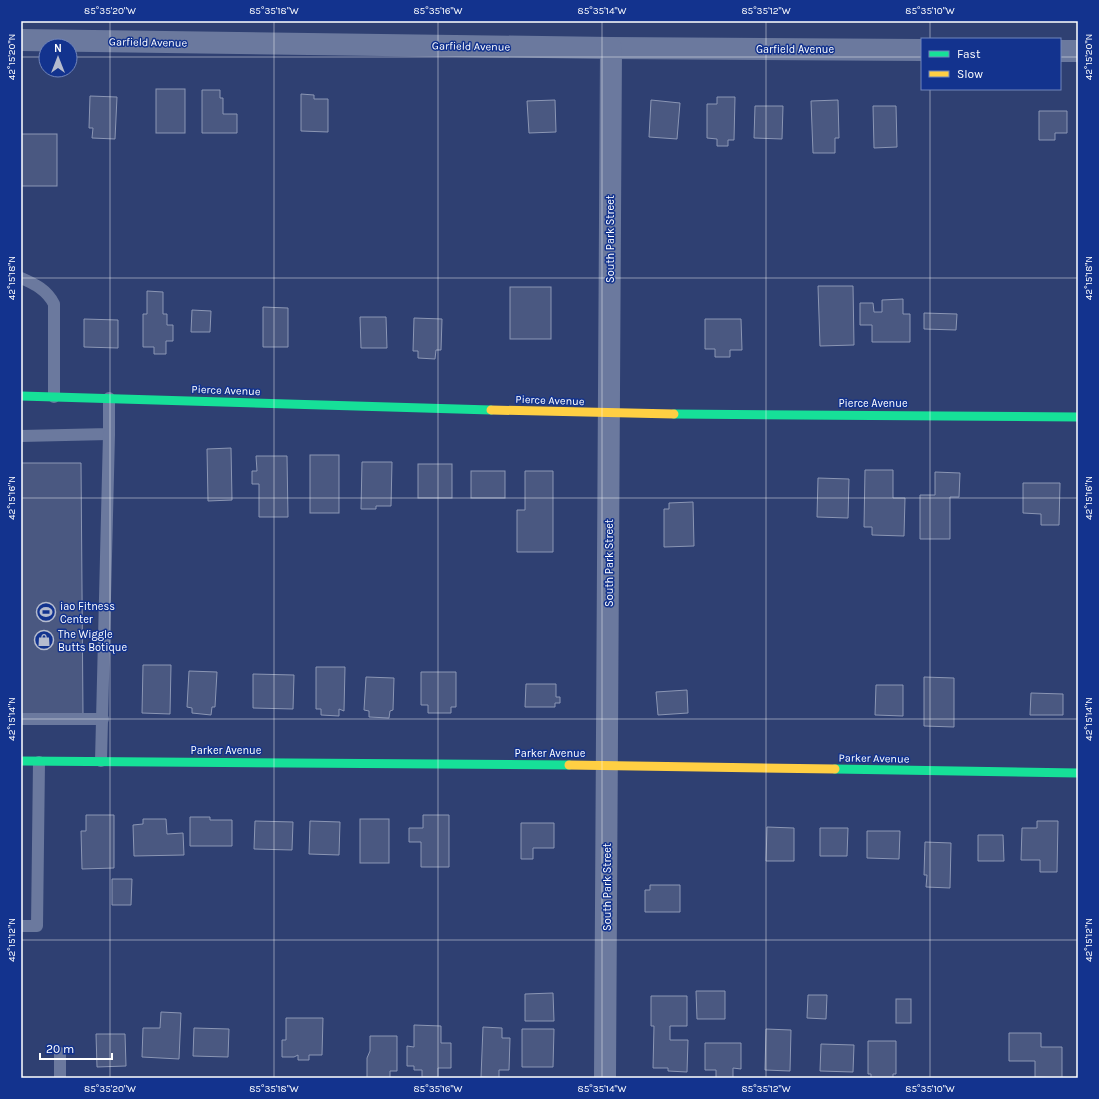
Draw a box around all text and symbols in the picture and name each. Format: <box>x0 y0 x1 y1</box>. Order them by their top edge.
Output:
text: 85°35'20"W <box>84 5 136 17</box>
text: 85°35'18"W <box>249 5 299 17</box>
text: 85°35'16"W <box>413 5 463 17</box>
text: 85°35'14"W <box>578 5 627 17</box>
text: 85°35'12"W <box>741 5 791 17</box>
text: 85°35'10"W <box>905 5 955 17</box>
text: 42°15'20"N <box>6 34 18 80</box>
text: 42°15'20"N <box>1083 34 1095 80</box>
street label: Garfield Avenue <box>109 35 188 50</box>
north arrow <box>38 38 78 78</box>
legend <box>921 38 1061 90</box>
street label: Garfield Avenue <box>432 39 511 54</box>
text: N <box>54 42 62 55</box>
street label: Garfield Avenue <box>756 43 834 56</box>
text: Fast <box>957 47 981 61</box>
text: Slow <box>957 67 983 81</box>
street label: South Park Street <box>604 195 617 283</box>
text: 42°15'18"N <box>6 256 18 300</box>
text: 42°15'18"N <box>1083 256 1095 300</box>
street label: Pierce Avenue <box>191 383 261 398</box>
street label: Pierce Avenue <box>515 393 585 408</box>
street label: Pierce Avenue <box>838 397 908 410</box>
text: 42°15'16"N <box>6 476 18 520</box>
text: 42°15'16"N <box>1083 476 1095 520</box>
street label: South Park Street <box>603 519 616 607</box>
place label: iao Fitness Center <box>60 600 115 626</box>
sports icon: iao Fitness Center <box>35 601 57 623</box>
place label: The Wiggle Butts Botique <box>58 628 128 654</box>
shop icon: The Wiggle Butts Botique <box>33 629 55 651</box>
text: 42°15'14"N <box>6 697 18 741</box>
text: 42°15'14"N <box>1083 697 1095 741</box>
street label: Parker Avenue <box>191 744 262 757</box>
street label: Parker Avenue <box>515 747 586 760</box>
street label: Parker Avenue <box>839 751 910 766</box>
street label: South Park Street <box>601 843 614 931</box>
text: 42°15'12"N <box>6 918 18 962</box>
text: 42°15'12"N <box>1083 918 1095 962</box>
scale bar <box>40 1035 112 1061</box>
text: 20 m <box>46 1042 74 1056</box>
text: 85°35'20"W <box>84 1083 136 1095</box>
text: 85°35'18"W <box>249 1083 299 1095</box>
text: 85°35'16"W <box>413 1083 463 1095</box>
text: 85°35'14"W <box>578 1083 627 1095</box>
text: 85°35'12"W <box>741 1083 791 1095</box>
text: 85°35'10"W <box>905 1083 955 1095</box>

